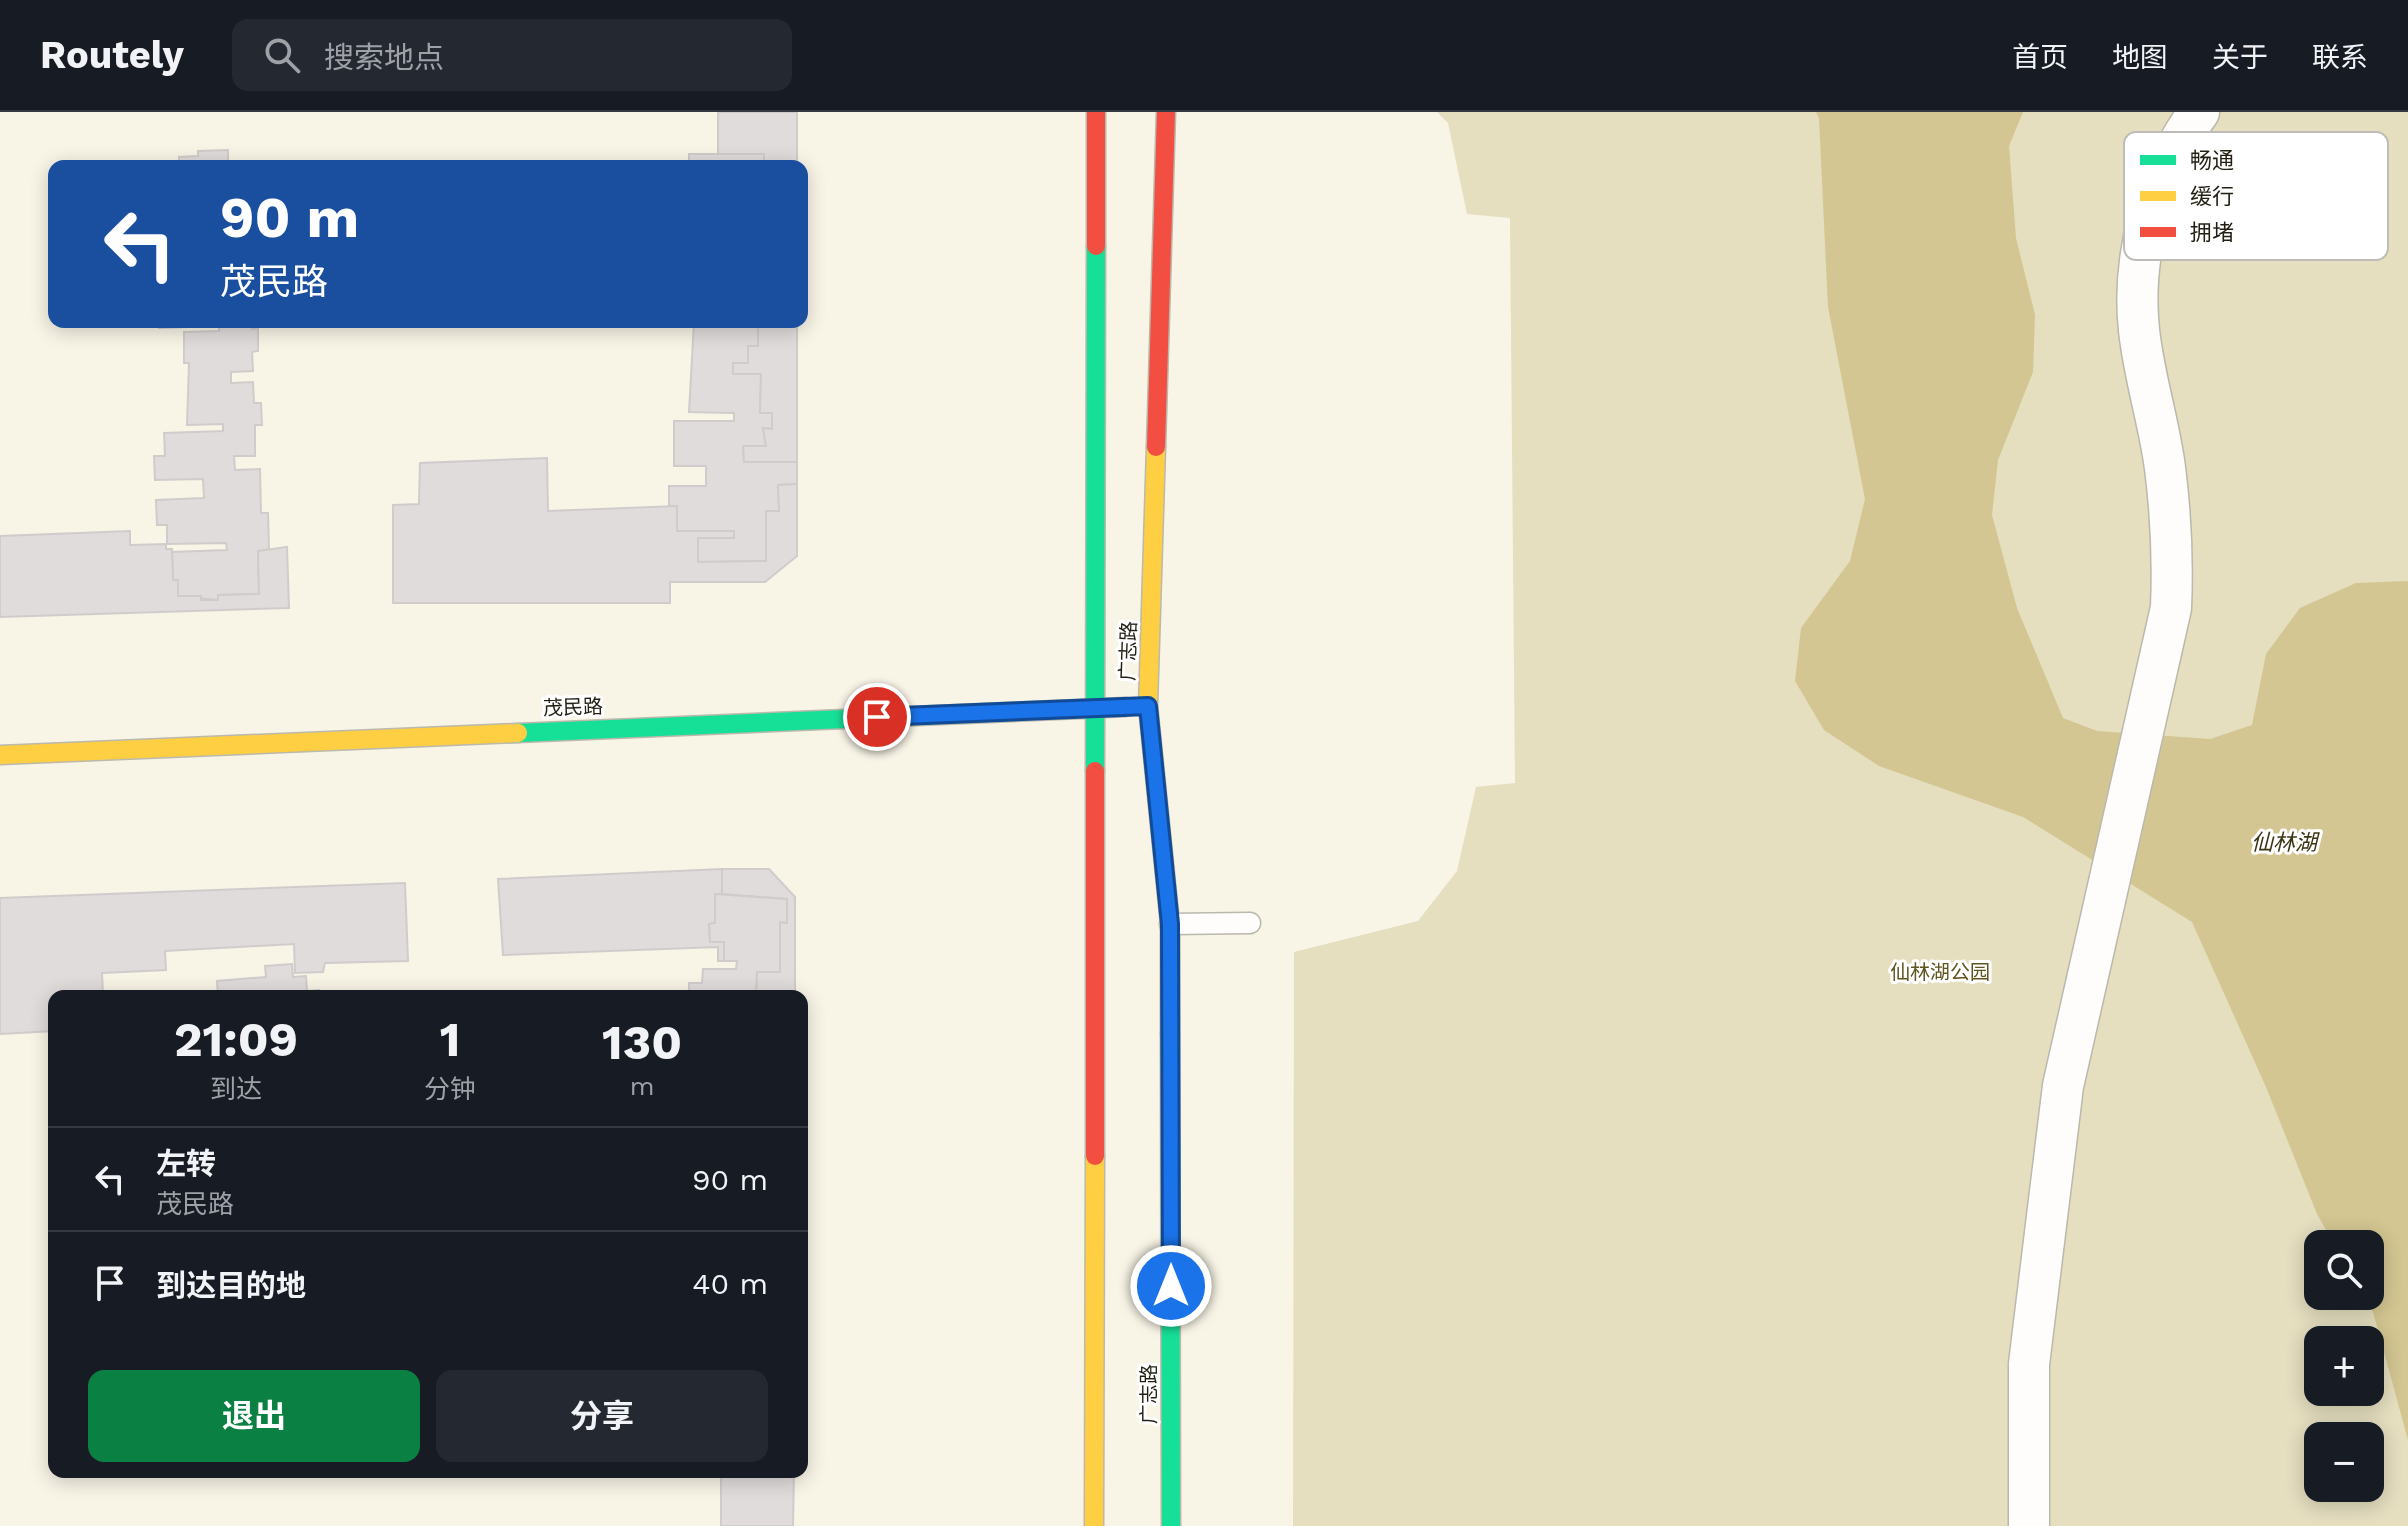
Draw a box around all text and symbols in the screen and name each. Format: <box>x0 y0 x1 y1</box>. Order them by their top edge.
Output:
search box <box>232 19 792 91</box>
text: Routely <box>40 33 184 77</box>
icon: search <box>260 33 304 77</box>
text: 搜索地点 <box>324 40 444 75</box>
text: 首页 <box>2012 41 2068 74</box>
text: 地图 <box>2112 41 2168 74</box>
text: 关于 <box>2212 41 2268 74</box>
text: 联系 <box>2312 41 2368 74</box>
legend <box>2124 132 2388 260</box>
text: 畅通 <box>2190 148 2234 173</box>
text: 缓行 <box>2190 184 2234 209</box>
text: 90 m <box>220 185 359 251</box>
icon: left <box>88 192 192 296</box>
text: 拥堵 <box>2190 220 2234 245</box>
text: 茂民路 <box>220 261 328 303</box>
street label: 广志路 <box>1115 621 1141 681</box>
pin <box>843 683 911 751</box>
street label: 茂民路 <box>543 694 603 720</box>
icon: arrive <box>855 695 899 739</box>
water label: 仙林湖 <box>2251 830 2320 855</box>
park label: 仙林湖公园 <box>1890 960 1990 984</box>
text: 21:09 <box>174 1011 298 1068</box>
text: 1 <box>440 1011 460 1068</box>
text: 130 <box>602 1014 682 1071</box>
text: m <box>630 1071 654 1101</box>
text: 到达 <box>210 1074 262 1104</box>
text: 分钟 <box>424 1074 476 1104</box>
text: 左转 <box>156 1146 216 1181</box>
icon: left <box>88 1157 132 1201</box>
text: 90 m <box>692 1162 768 1197</box>
text: 茂民路 <box>156 1189 234 1219</box>
map controls <box>2304 1230 2384 1502</box>
button: search <box>2304 1230 2384 1310</box>
position arrow <box>1129 1244 1213 1328</box>
icon: arrive <box>88 1261 132 1305</box>
text: 40 m <box>692 1266 768 1301</box>
text: 到达目的地 <box>156 1268 306 1303</box>
button: + <box>2304 1326 2384 1406</box>
street label: 广志路 <box>1137 1364 1161 1424</box>
button: 退出 <box>88 1370 420 1462</box>
button: 分享 <box>436 1370 768 1462</box>
button: − <box>2304 1422 2384 1502</box>

